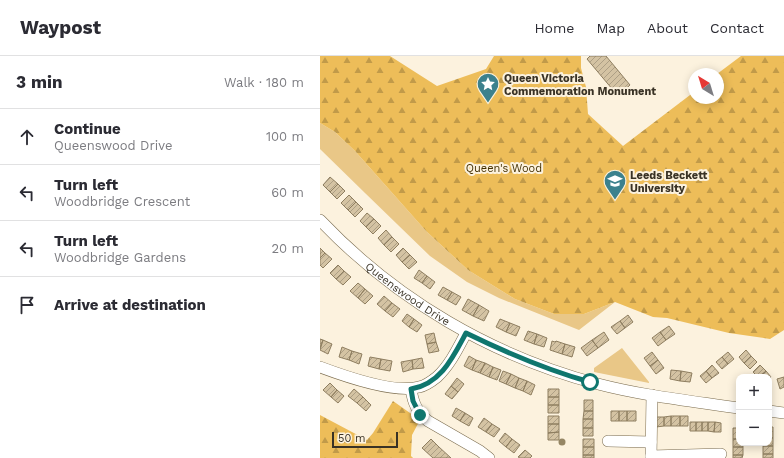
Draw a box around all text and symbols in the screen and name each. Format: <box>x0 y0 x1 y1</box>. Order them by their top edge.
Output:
text: Waypost <box>20 16 101 39</box>
text: Home <box>534 20 574 36</box>
text: Map <box>596 20 625 36</box>
text: About <box>647 20 688 36</box>
text: Contact <box>710 20 764 36</box>
north arrow <box>688 68 724 104</box>
place icon: Queen Victoria Commemoration Monument <box>475 71 501 104</box>
text: 3 min <box>16 72 62 92</box>
place label: Queen Victoria Commemoration Monument <box>504 72 656 98</box>
text: Walk · 180 m <box>224 75 304 90</box>
text: Continue <box>54 120 121 138</box>
icon: ahead <box>16 126 38 148</box>
text: 100 m <box>266 129 304 144</box>
text: Queenswood Drive <box>54 138 172 153</box>
park label: Queen's Wood <box>466 162 542 175</box>
school or university icon: Leeds Beckett University <box>602 168 628 201</box>
place label: Leeds Beckett University <box>630 169 708 195</box>
text: Turn left <box>54 176 118 194</box>
icon: left <box>16 182 38 204</box>
text: 60 m <box>271 185 304 200</box>
text: Woodbridge Crescent <box>54 194 190 209</box>
text: Turn left <box>54 232 118 250</box>
icon: left <box>16 238 38 260</box>
text: 20 m <box>272 241 304 256</box>
text: Woodbridge Gardens <box>54 250 186 265</box>
street label: Queenswood Drive <box>363 260 452 328</box>
icon: arrive <box>16 294 38 316</box>
text: Arrive at destination <box>54 296 206 314</box>
route start <box>581 373 599 391</box>
map controls <box>736 374 772 446</box>
button: + <box>736 374 772 410</box>
route end <box>411 406 429 424</box>
button: − <box>736 410 772 446</box>
scale bar <box>332 430 398 449</box>
text: 50 m <box>338 432 365 445</box>

